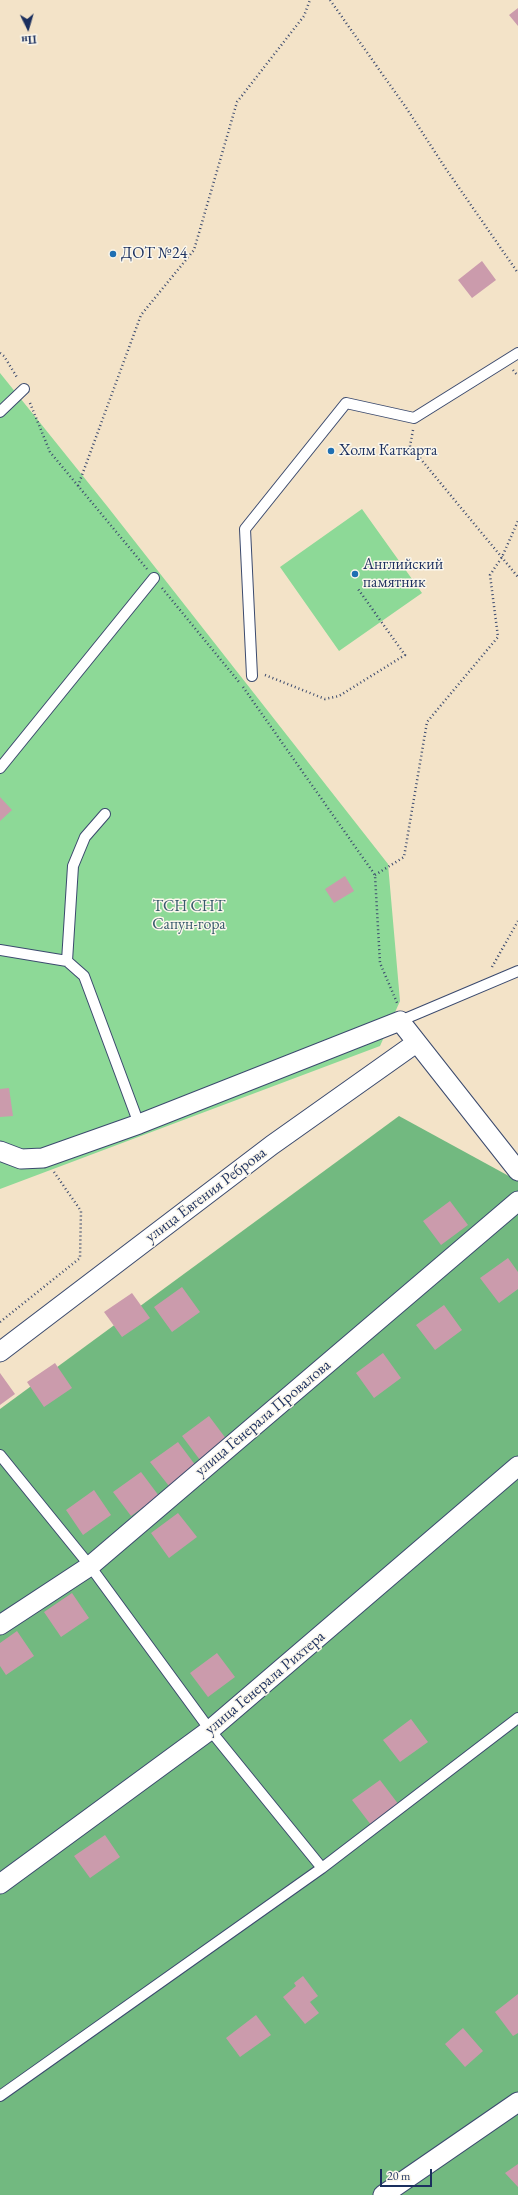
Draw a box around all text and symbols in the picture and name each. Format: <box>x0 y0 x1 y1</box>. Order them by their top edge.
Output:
north arrow <box>8 8 48 48</box>
text: Пн <box>21 32 37 48</box>
place label: ДОТ №24 <box>121 244 187 264</box>
marker: ДОТ №24 <box>108 249 118 259</box>
place label: Холм Каткарта <box>339 441 437 461</box>
marker: Холм Каткарта <box>326 446 336 456</box>
place label: Английский памятник <box>363 555 443 593</box>
marker: Английский памятник <box>350 569 360 579</box>
park label: ТСН СНТ Сапун-гора <box>152 897 226 935</box>
street label: улица Евгения Реброва <box>142 1143 270 1247</box>
street label: улица Генерала Провалова <box>191 1356 335 1480</box>
street label: улица Генерала Рихтера <box>201 1627 329 1739</box>
scale bar <box>382 2161 434 2187</box>
text: 20 m <box>387 2168 410 2184</box>

